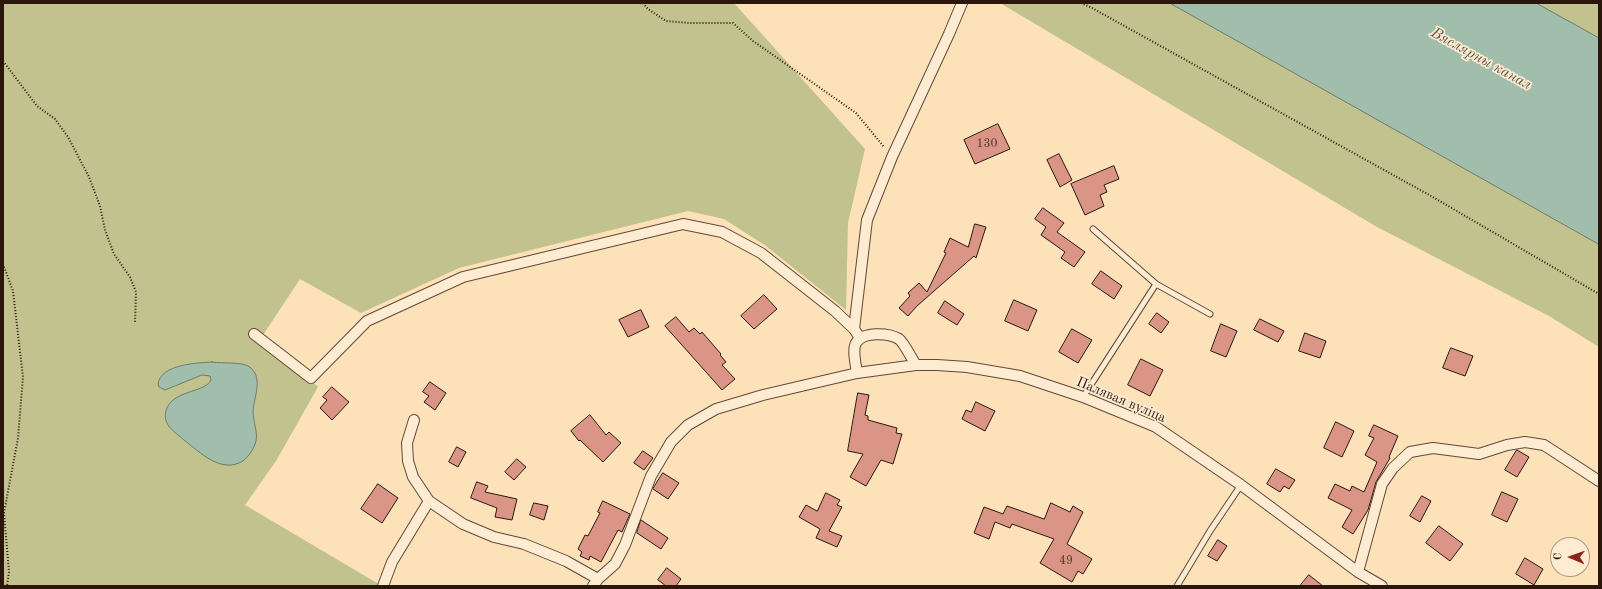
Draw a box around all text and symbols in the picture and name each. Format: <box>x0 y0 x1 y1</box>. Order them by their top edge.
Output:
water label: Вяслярны канал <box>1427 24 1535 94</box>
house number: 130 <box>977 137 997 151</box>
street label: Палявая вуліца <box>1074 374 1168 426</box>
north arrow <box>1550 537 1590 577</box>
text: С <box>1553 553 1564 560</box>
house number: 49 <box>1059 554 1073 568</box>

